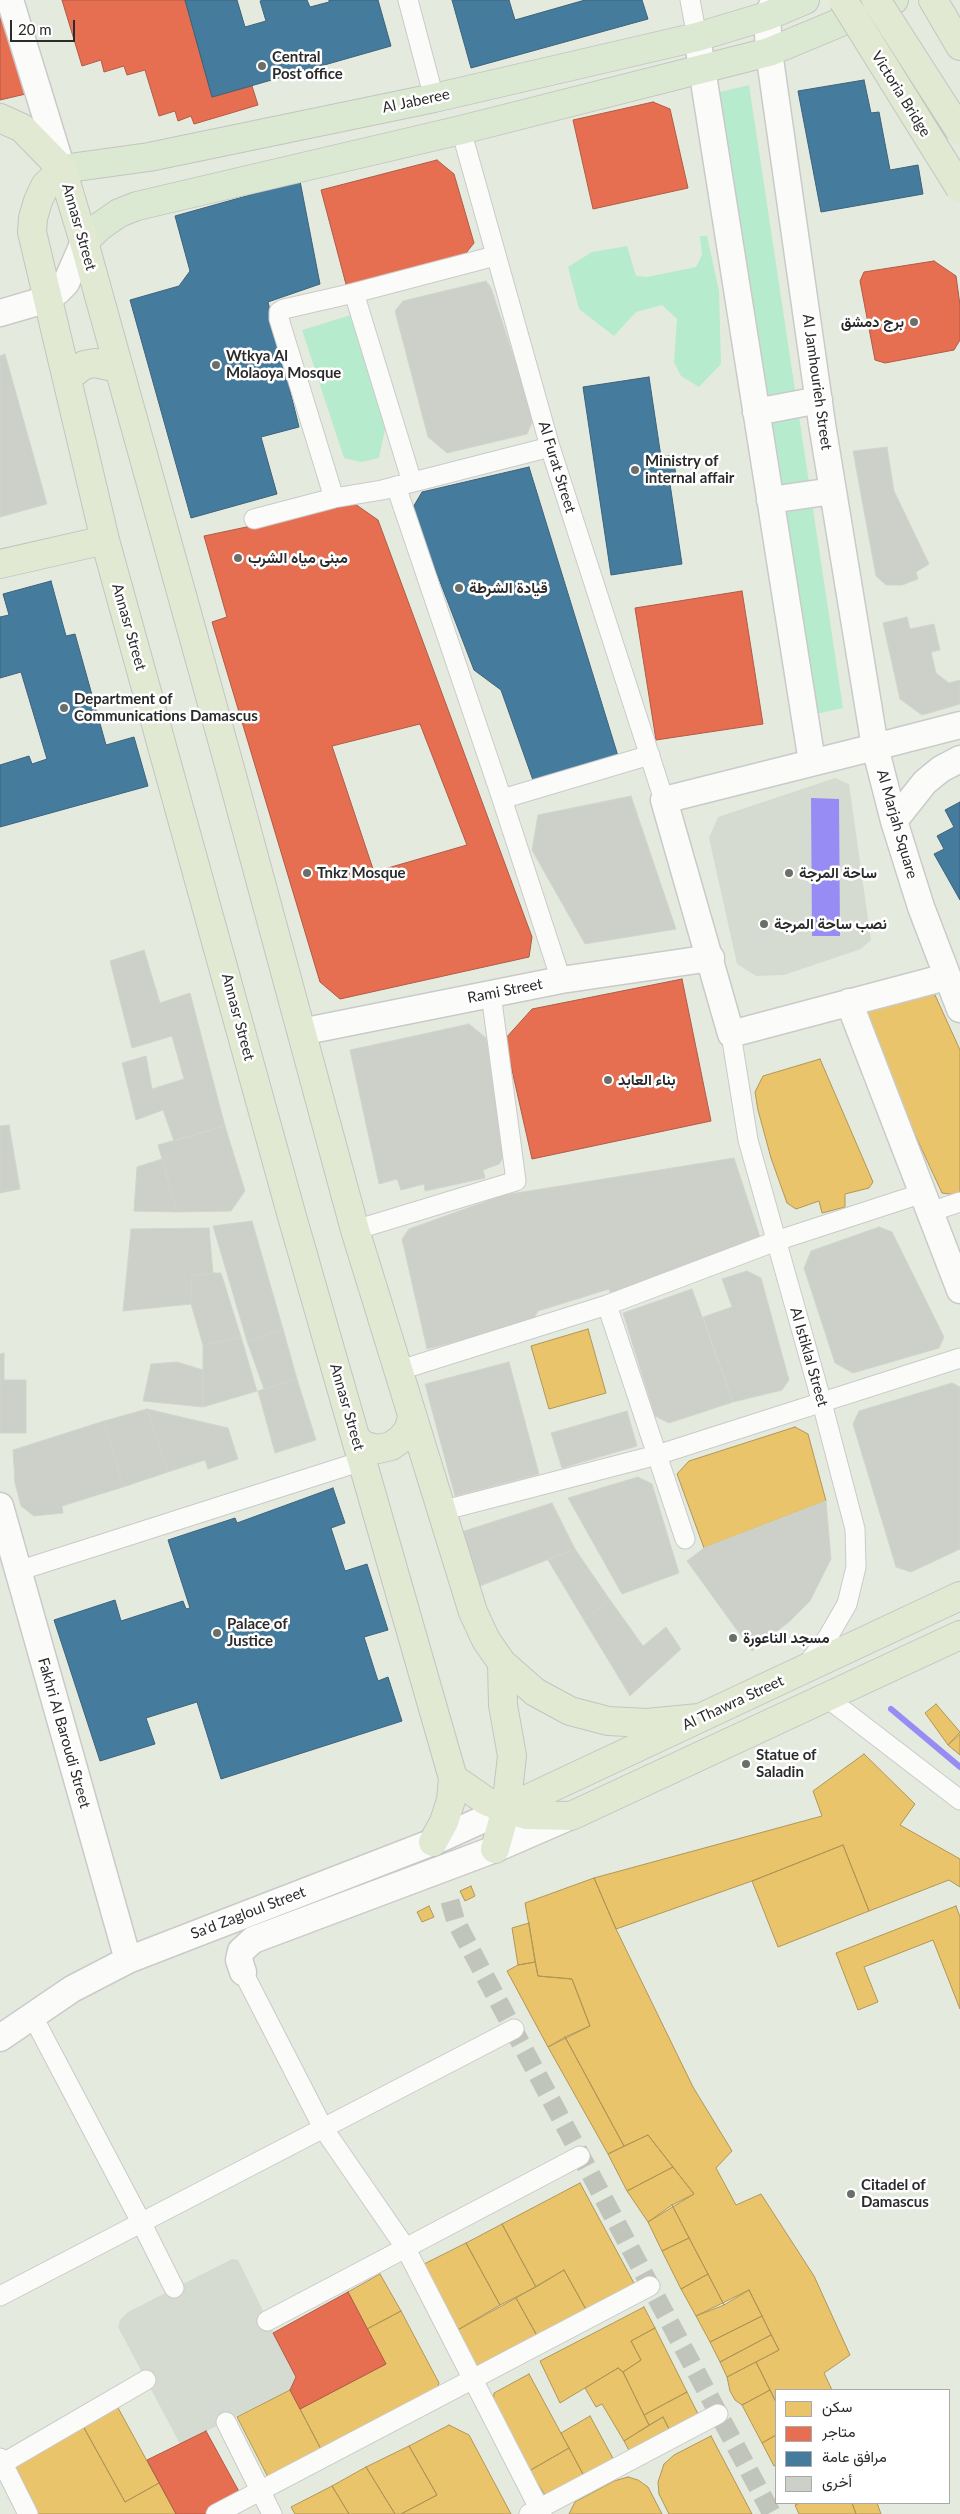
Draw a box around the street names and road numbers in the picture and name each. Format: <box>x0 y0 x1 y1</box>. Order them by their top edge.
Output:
street label: Victoria Bridge <box>867 48 935 140</box>
street label: Al Jaberee <box>381 85 451 117</box>
street label: Annasr Street <box>58 181 100 273</box>
street label: Al Jamhourieh Street <box>799 313 835 451</box>
street label: Al Furat Street <box>534 419 580 515</box>
street label: Annasr Street <box>108 581 150 673</box>
street label: Al Marjah Square <box>873 767 921 881</box>
street label: Annasr Street <box>218 971 258 1063</box>
street label: Rami Street <box>466 975 544 1007</box>
street label: Al Istiklal Street <box>786 1305 832 1409</box>
street label: Annasr Street <box>326 1361 368 1453</box>
street label: Fakhri Al Baroudi Street <box>34 1656 94 1810</box>
street label: Al Thawra Street <box>679 1672 787 1734</box>
street label: Sa'd Zagloul Street <box>188 1883 308 1943</box>

